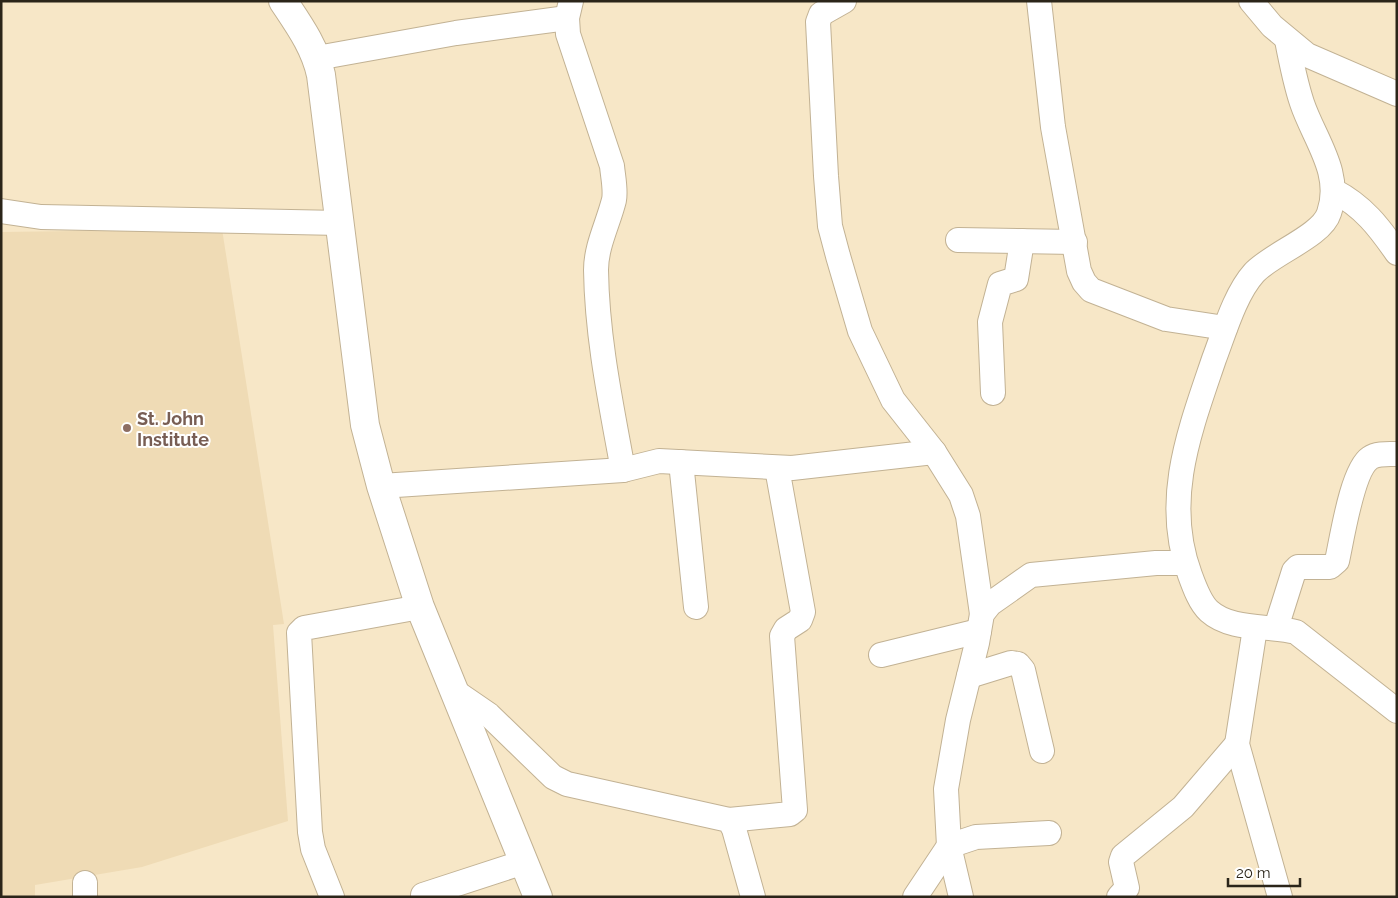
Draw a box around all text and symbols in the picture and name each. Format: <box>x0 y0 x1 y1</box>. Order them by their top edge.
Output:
place label: St. John Institute <box>137 408 209 450</box>
marker: St. John Institute <box>121 422 133 434</box>
scale bar <box>1228 856 1300 888</box>
text: 20 m <box>1236 864 1271 882</box>

